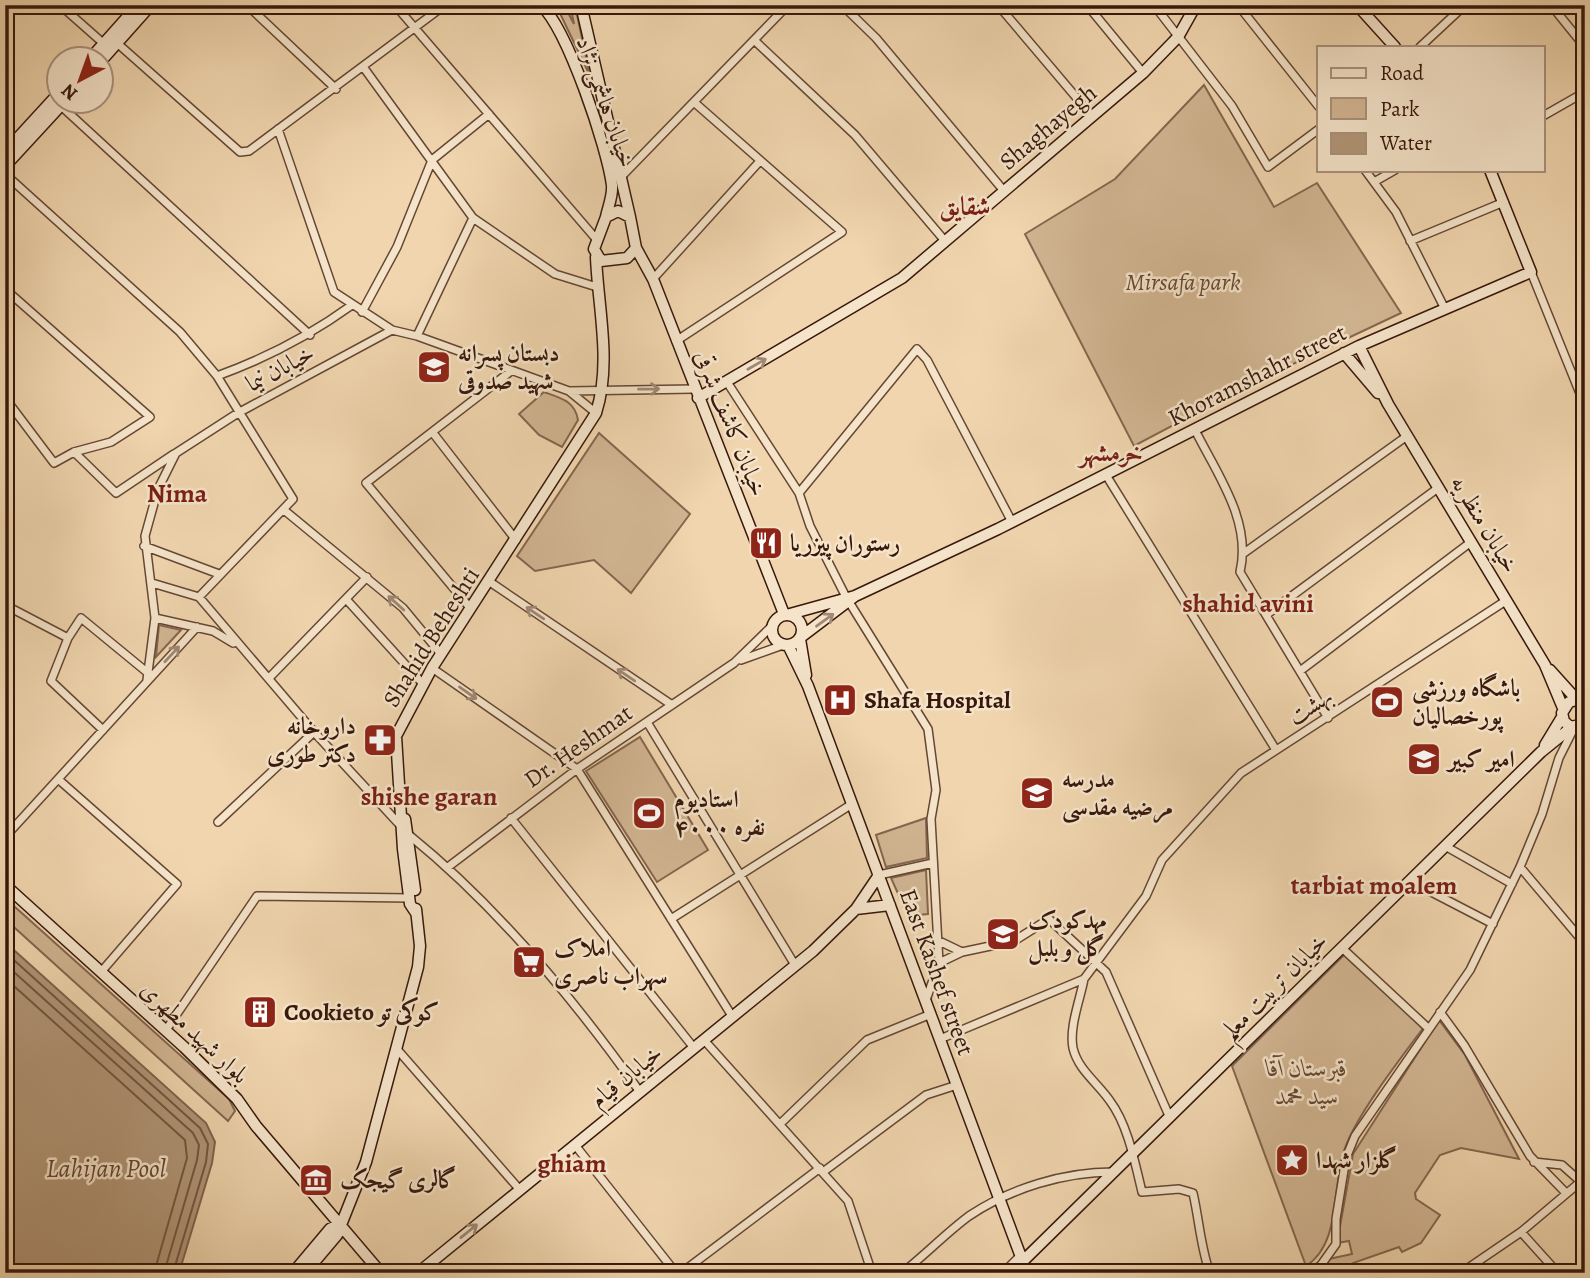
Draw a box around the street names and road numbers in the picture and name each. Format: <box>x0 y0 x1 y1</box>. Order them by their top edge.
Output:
street label: خیابان هاشمی نژاد <box>568 32 643 172</box>
street label: Shaghayegh <box>993 77 1104 177</box>
street label: Khoramshahr street <box>1162 316 1352 434</box>
street label: خیابان نیما <box>240 337 320 399</box>
street label: خیابان کاشف شرقی <box>687 345 775 501</box>
street label: خیابان منظریه <box>1443 469 1527 579</box>
street label: Shahid Beheshti <box>375 561 487 713</box>
street label: بهشت <box>1281 680 1339 732</box>
street label: Dr. Heshmat <box>517 697 639 795</box>
street label: East Kashef street <box>892 884 982 1060</box>
street label: خیابان تربیت معلم <box>1213 925 1340 1052</box>
street label: بلوار شهید مطهری <box>134 973 256 1091</box>
street label: خیابان قیام <box>583 1037 672 1119</box>

